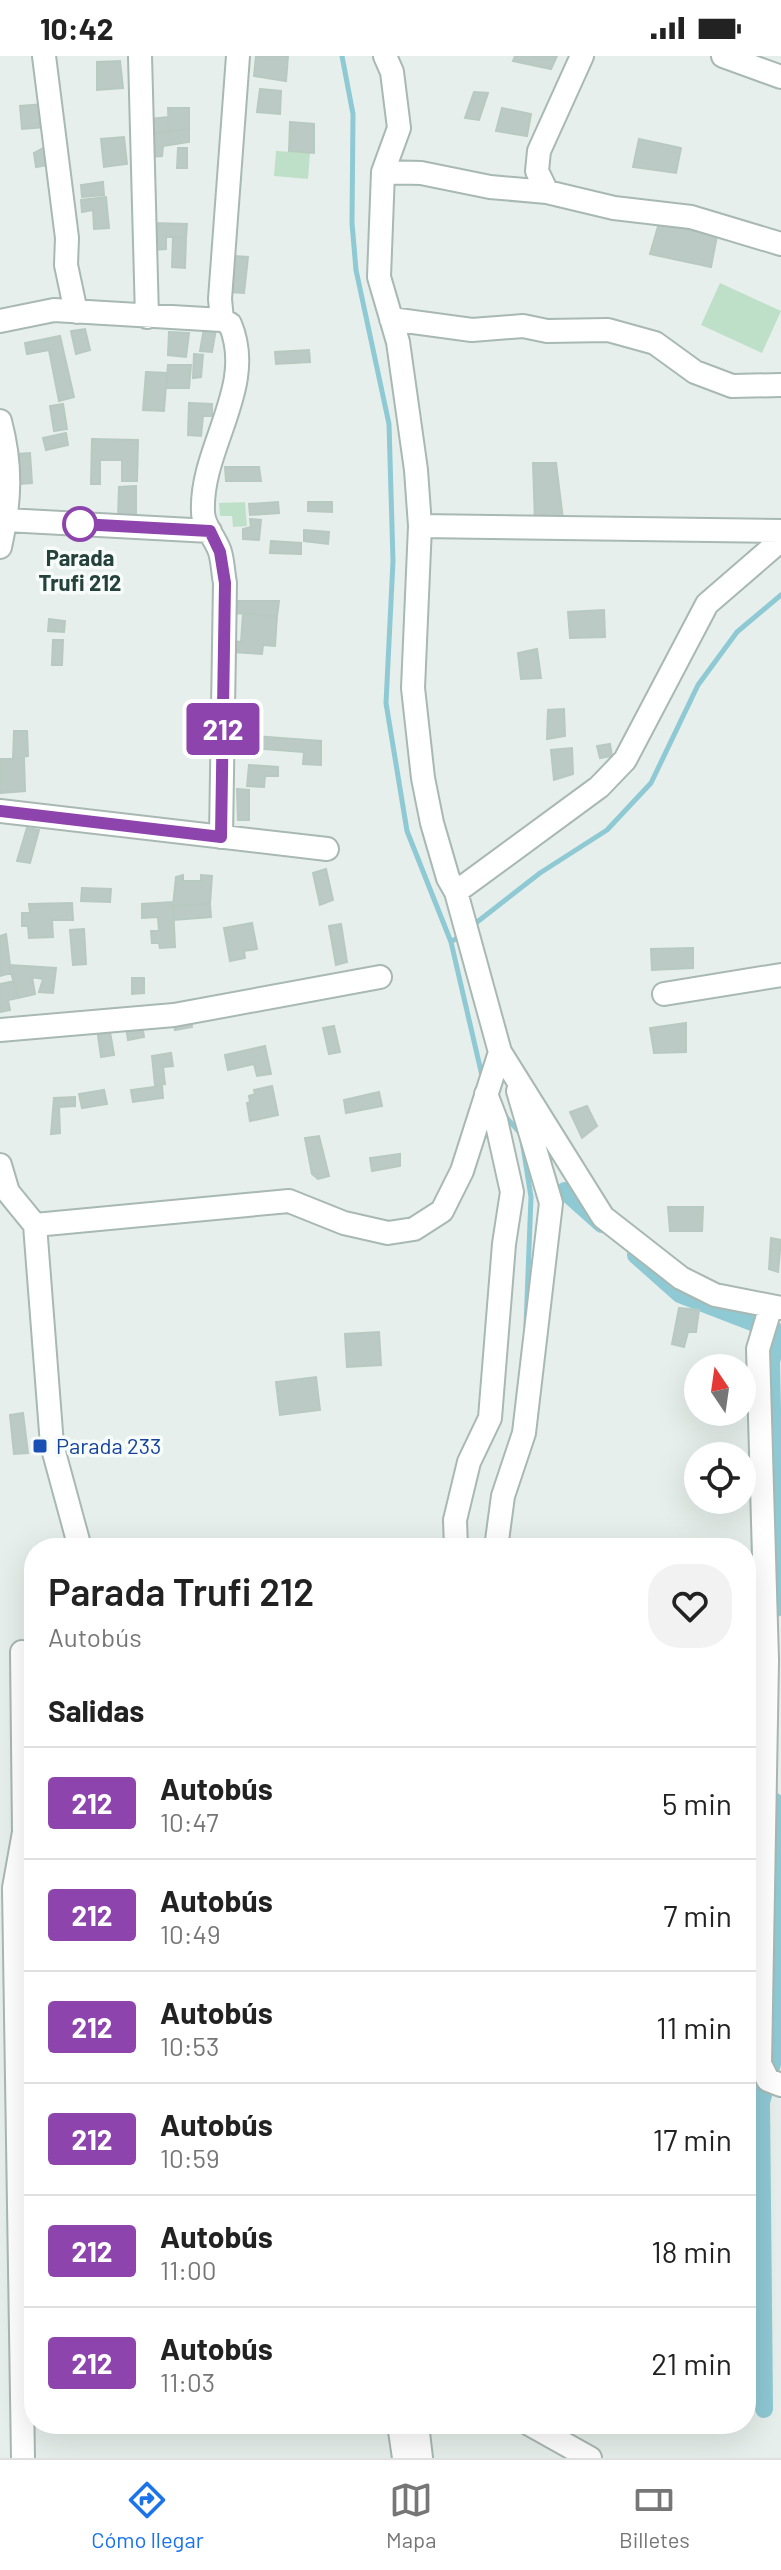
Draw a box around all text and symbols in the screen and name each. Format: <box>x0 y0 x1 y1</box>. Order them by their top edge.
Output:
text: 10:42 <box>40 10 114 46</box>
marker: Parada Trufi 212 <box>63 507 97 541</box>
place label: Parada Trufi 212 <box>39 544 121 595</box>
line badge: 212 <box>177 703 269 755</box>
text: 212 <box>202 712 244 746</box>
north arrow <box>684 1354 756 1426</box>
map controls <box>684 1354 756 1514</box>
place label: Parada 233 <box>56 1432 161 1458</box>
marker: Parada 233 <box>31 1437 49 1455</box>
button: locate <box>684 1442 756 1514</box>
button: heart <box>648 1564 732 1648</box>
text: Parada Trufi 212 <box>48 1568 314 1614</box>
text: Autobús <box>48 1621 142 1652</box>
text: Salidas <box>48 1692 144 1728</box>
text: Autobús <box>160 1770 273 1806</box>
text: 5 min <box>662 1785 732 1821</box>
text: 212 <box>71 1786 113 1820</box>
text: 10:47 <box>160 1806 218 1837</box>
text: Autobús <box>160 1882 273 1918</box>
text: 7 min <box>663 1897 732 1933</box>
text: 212 <box>71 1898 113 1932</box>
text: 10:49 <box>160 1918 220 1949</box>
text: Autobús <box>160 1994 273 2030</box>
text: 11 min <box>656 2009 732 2045</box>
text: 212 <box>71 2010 113 2044</box>
text: 10:53 <box>160 2030 219 2061</box>
text: Autobús <box>160 2106 273 2142</box>
text: 17 min <box>653 2121 732 2157</box>
text: 212 <box>71 2122 113 2156</box>
text: 10:59 <box>160 2142 220 2173</box>
text: Autobús <box>160 2218 273 2254</box>
text: 18 min <box>651 2233 732 2269</box>
text: 212 <box>71 2234 113 2268</box>
text: 11:00 <box>160 2254 216 2285</box>
text: Autobús <box>160 2330 273 2366</box>
text: 21 min <box>651 2345 732 2381</box>
text: 212 <box>71 2346 113 2380</box>
text: 11:03 <box>160 2366 215 2397</box>
tab: Cómo llegar <box>91 2478 204 2552</box>
tab: Mapa <box>386 2478 436 2552</box>
tab: Billetes <box>619 2478 690 2552</box>

